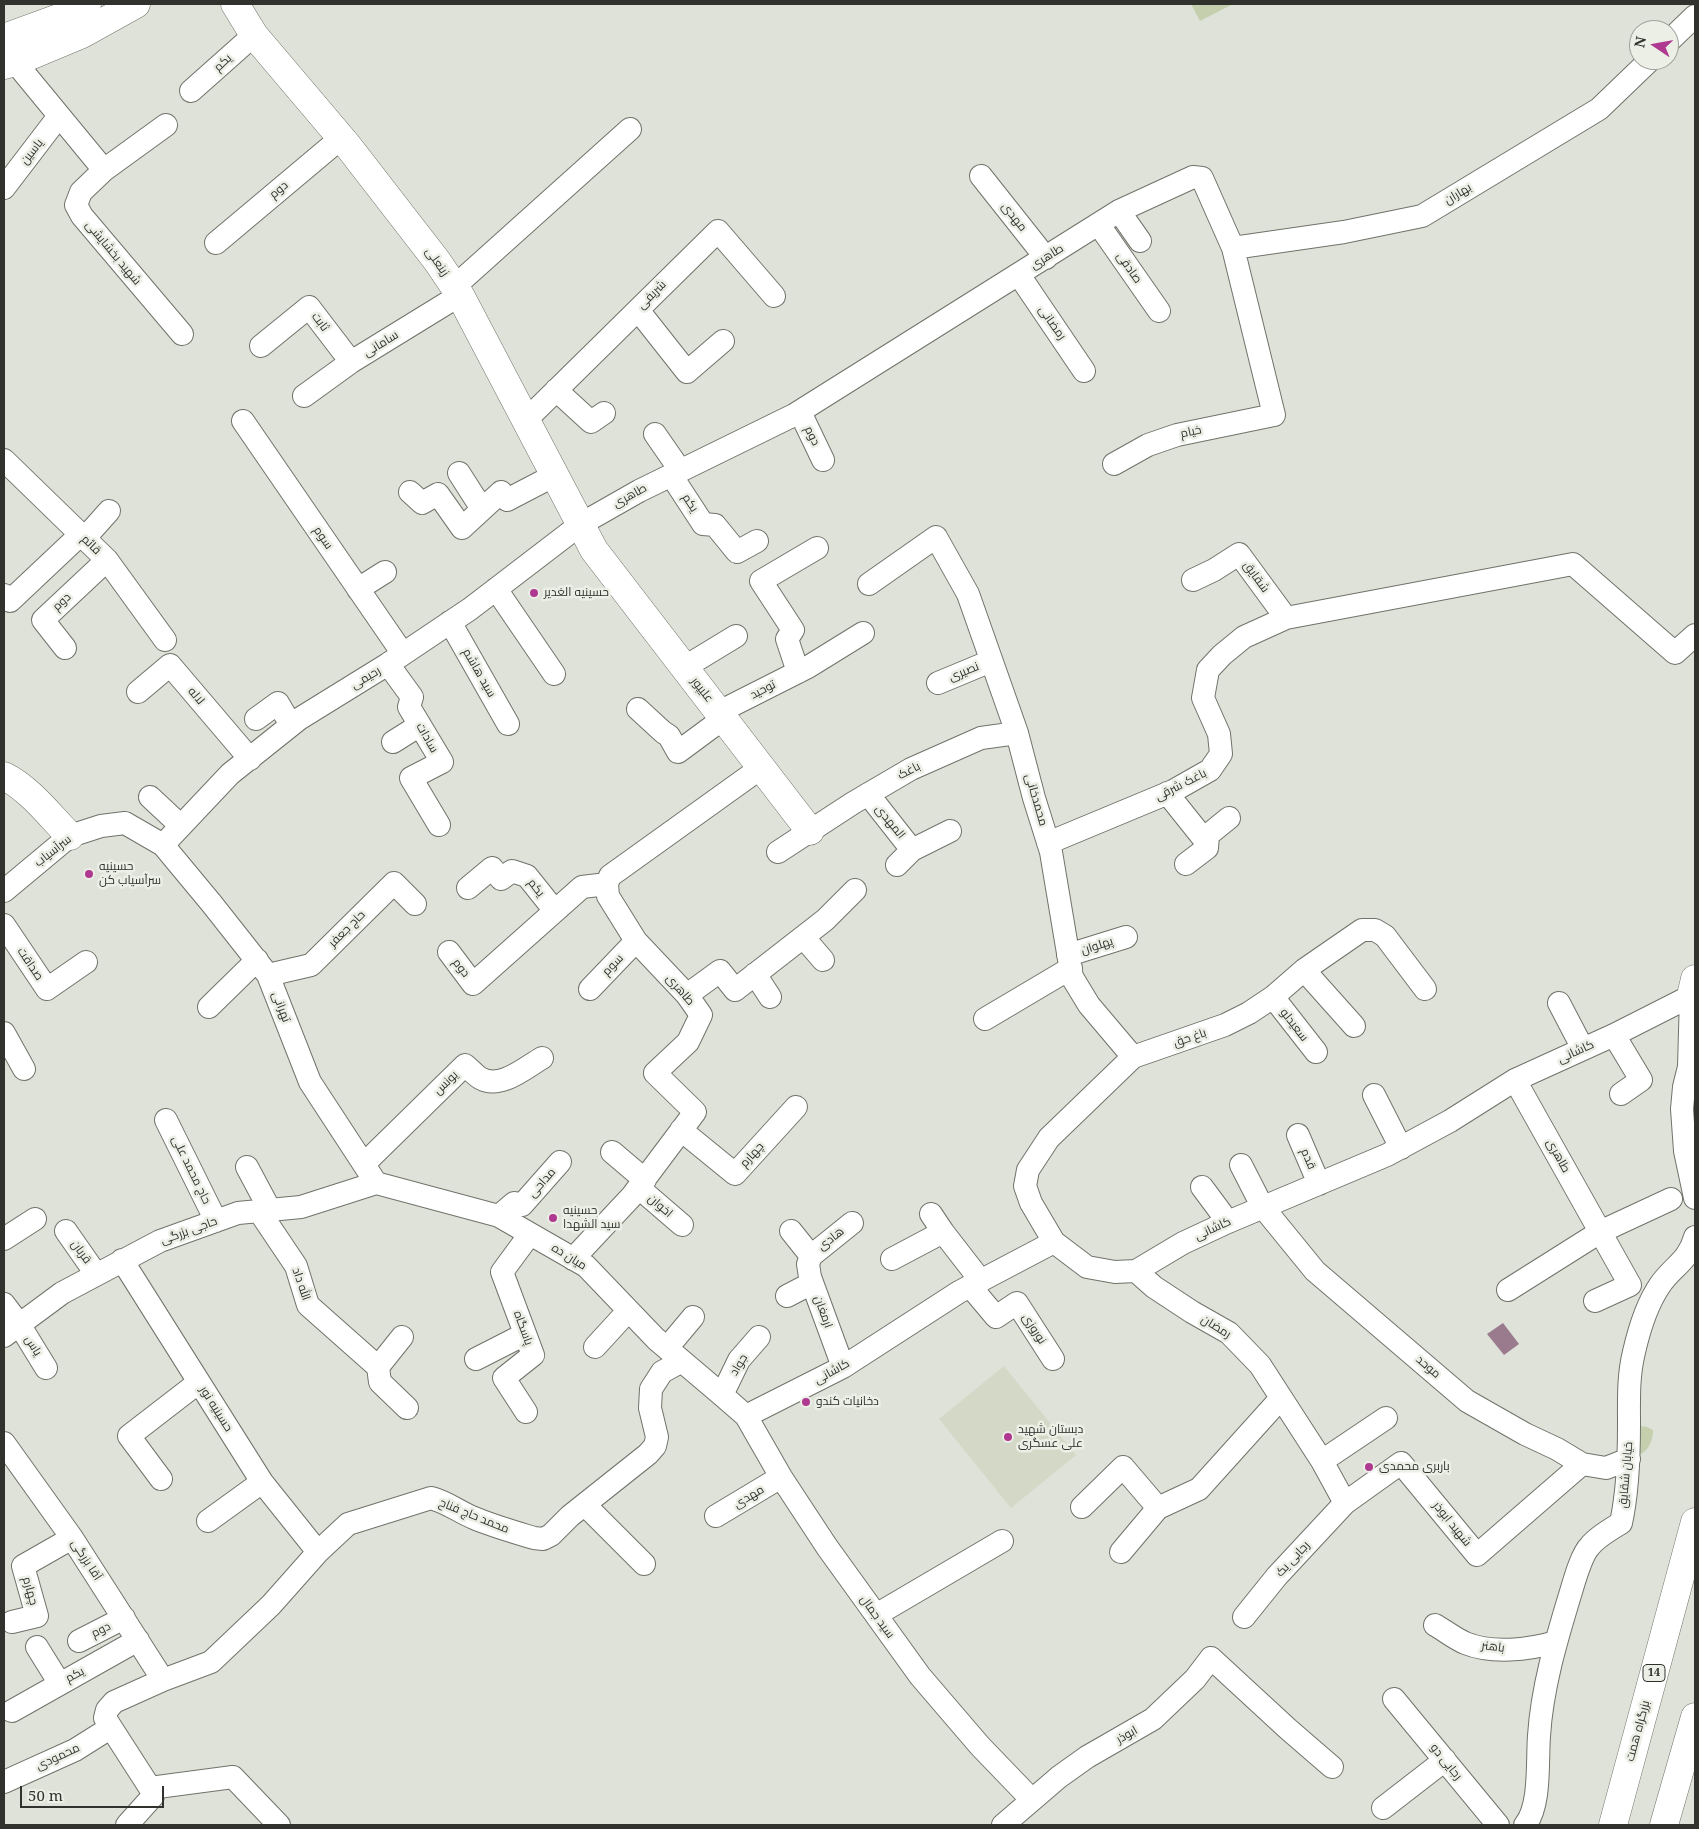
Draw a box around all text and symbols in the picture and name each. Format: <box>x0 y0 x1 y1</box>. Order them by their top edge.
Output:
north arrow <box>1629 20 1679 70</box>
text: N <box>1629 35 1650 49</box>
street label: یکم <box>211 51 235 75</box>
street label: یاسین <box>18 136 46 168</box>
street label: دوم <box>267 178 291 202</box>
street label: بهاران <box>1442 180 1474 208</box>
street label: مهدی <box>998 200 1030 234</box>
street label: شهید بخشایشی <box>82 218 144 288</box>
street label: طاهری <box>1028 241 1066 273</box>
street label: زینعلی <box>422 245 452 279</box>
street label: صادقی <box>1113 250 1145 286</box>
street label: شریفی <box>635 278 669 312</box>
street label: رمضانی <box>1035 303 1069 343</box>
street label: ثابت <box>308 310 332 334</box>
street label: سامانی <box>361 328 401 360</box>
street label: خیام <box>1179 423 1203 441</box>
street label: دوم <box>801 424 823 448</box>
street label: طاهری <box>611 481 649 511</box>
street label: یکم <box>679 491 701 515</box>
street label: سوم <box>310 524 336 552</box>
street label: قائم <box>78 532 104 558</box>
street label: شقایق <box>1240 559 1272 595</box>
place label: حسینیه الغدیر <box>544 586 609 600</box>
marker: حسینیه الغدیر <box>528 587 540 599</box>
street label: دوم <box>50 590 74 614</box>
street label: سید هاشم <box>459 646 499 700</box>
street label: نصیری <box>947 659 981 685</box>
street label: رحیمی <box>349 664 383 692</box>
street label: علیپور <box>688 675 716 705</box>
street label: توحید <box>748 678 778 702</box>
street label: لاله <box>185 684 207 708</box>
street label: سادات <box>413 721 441 755</box>
street label: باغک <box>895 759 923 783</box>
street label: باغک شرقی <box>1153 766 1209 804</box>
street label: محمدخانی <box>1022 772 1050 828</box>
street label: المهدی <box>872 802 908 842</box>
street label: سرآسیاب <box>32 832 74 870</box>
place label: حسینیه سرآسیاب کن <box>99 860 161 888</box>
marker: حسینیه سرآسیاب کن <box>83 868 95 880</box>
street label: یکم <box>524 876 548 900</box>
street label: حاج جعفر <box>326 908 368 950</box>
street label: پهلوان <box>1079 934 1115 958</box>
street label: صداقت <box>14 945 46 983</box>
street label: سوم <box>599 951 627 979</box>
street label: دوم <box>449 956 473 980</box>
street label: طاهری <box>663 972 697 1008</box>
street label: تهرانی <box>269 990 293 1024</box>
street label: سعیدلو <box>1277 1006 1311 1044</box>
street label: باغ حق <box>1172 1026 1208 1050</box>
street label: کاشانی <box>1556 1037 1596 1067</box>
street label: یونس <box>431 1068 461 1098</box>
street label: حاج محمد علی <box>168 1133 214 1207</box>
street label: طاهری <box>1543 1137 1573 1175</box>
street label: چهارم <box>737 1139 767 1171</box>
street label: قدم <box>1297 1146 1319 1172</box>
street label: مداحی <box>525 1165 559 1201</box>
street label: اخوان <box>645 1191 675 1221</box>
place label: حسینیه سید الشهدا <box>563 1204 620 1232</box>
marker: حسینیه سید الشهدا <box>547 1212 559 1224</box>
street label: حاجی بزرگی <box>159 1214 219 1248</box>
street label: کاشانی <box>1193 1214 1233 1244</box>
street label: هادی <box>815 1224 847 1254</box>
street label: قربان <box>68 1237 94 1267</box>
street label: میان ده <box>549 1241 589 1273</box>
street label: الله داد <box>289 1266 313 1302</box>
street label: ارمغان <box>811 1294 835 1330</box>
street label: پاسگاه <box>510 1309 536 1347</box>
street label: نوروزی <box>1019 1311 1049 1347</box>
street label: رمضان <box>1198 1312 1234 1342</box>
street label: یاس <box>21 1333 45 1359</box>
street label: جواد <box>727 1352 751 1378</box>
street label: موحد <box>1413 1352 1443 1382</box>
street label: کاشانی <box>812 1356 852 1388</box>
street label: حسینیه نور <box>196 1384 236 1434</box>
place label: دخانیات کندو <box>816 1395 879 1409</box>
marker: دخانیات کندو <box>800 1396 812 1408</box>
place label: دبستان شهید علی عسگری <box>1018 1423 1083 1451</box>
marker: دبستان شهید علی عسگری <box>1002 1431 1014 1443</box>
street label: خیابان شقایق <box>1616 1441 1636 1509</box>
place label: باربری محمدی <box>1379 1460 1450 1474</box>
marker: باربری محمدی <box>1363 1461 1375 1473</box>
street label: مهدی <box>731 1482 767 1512</box>
street label: محمد حاج فناح <box>437 1495 511 1537</box>
street label: شهید ابوذر <box>1430 1499 1474 1549</box>
street label: آقا بزرگی <box>67 1537 105 1583</box>
street label: رجایی یک <box>1273 1538 1313 1580</box>
street label: چهارم <box>19 1575 41 1607</box>
street label: سید جمال <box>857 1593 897 1641</box>
street label: دوم <box>89 1619 113 1641</box>
street label: باهنر <box>1480 1638 1506 1656</box>
street label: یکم <box>63 1664 87 1686</box>
road number: 14 <box>1643 1665 1665 1682</box>
street label: بزرگراه همت <box>1623 1699 1653 1763</box>
street label: ابوذر <box>1114 1723 1140 1747</box>
street label: محمودی <box>34 1741 82 1773</box>
street label: رجایی دو <box>1427 1741 1465 1783</box>
scale bar <box>22 1776 166 1808</box>
text: 50 m <box>28 1785 63 1805</box>

